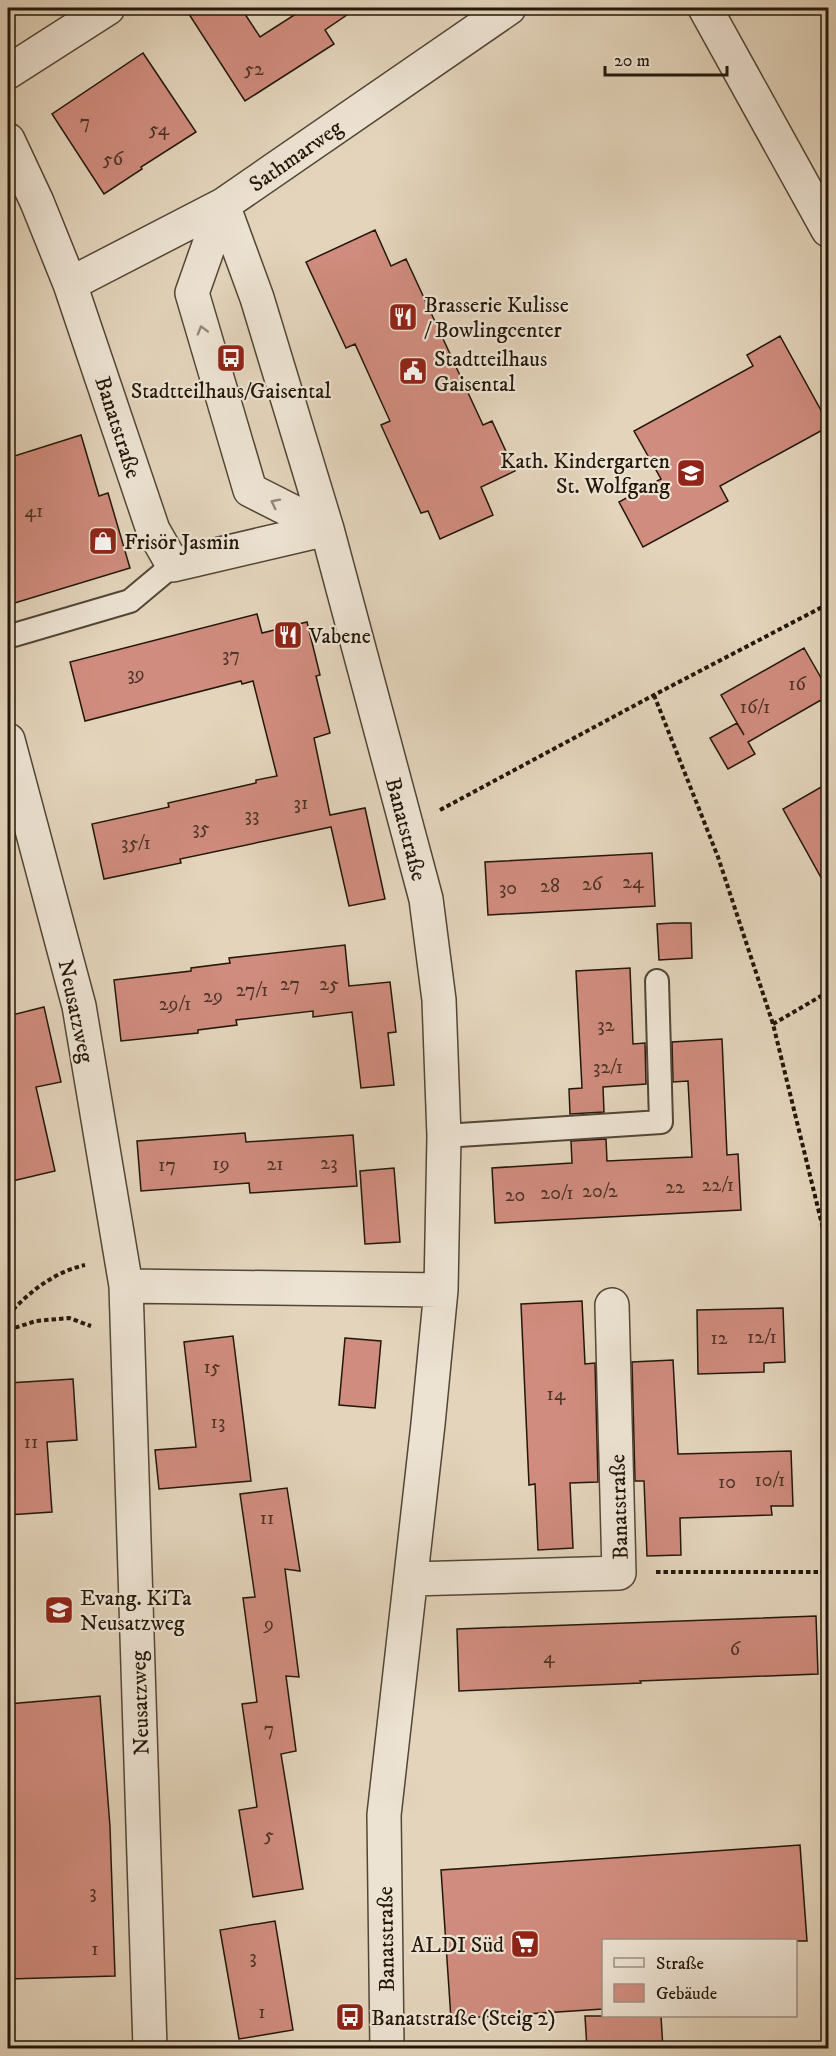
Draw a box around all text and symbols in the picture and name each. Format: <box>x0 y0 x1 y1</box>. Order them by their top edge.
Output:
scale bar <box>605 39 726 77</box>
text: 20 m <box>614 50 650 72</box>
house number: 52 <box>244 57 264 82</box>
house number: 7 <box>80 110 90 135</box>
street label: Sathmarweg <box>244 114 348 198</box>
house number: 54 <box>149 117 170 142</box>
house number: 56 <box>103 147 124 172</box>
place label: Brasserie Kulisse / Bowlingcenter <box>424 292 569 344</box>
restaurant icon: Brasserie Kulisse / Bowlingcenter <box>387 301 419 333</box>
one-way arrow <box>197 325 209 336</box>
bus stop icon: Stadtteilhaus/Gaisental <box>215 342 247 374</box>
place label: Stadtteilhaus Gaisental <box>434 346 547 398</box>
public building icon: Stadtteilhaus Gaisental <box>397 355 429 387</box>
street label: Banatstraße <box>88 373 147 482</box>
place label: Stadtteilhaus/Gaisental <box>131 378 332 405</box>
place label: Kath. Kindergarten St. Wolfgang <box>500 448 670 500</box>
school or university icon: Kath. Kindergarten St. Wolfgang <box>675 457 707 489</box>
house number: 41 <box>25 499 43 524</box>
one-way arrow <box>271 499 282 510</box>
shop icon: Frisör Jasmin <box>87 525 119 557</box>
place label: Frisör Jasmin <box>124 529 240 556</box>
restaurant icon: Vabene <box>272 619 304 651</box>
place label: Vabene <box>308 623 371 650</box>
house number: 37 <box>222 643 240 668</box>
house number: 39 <box>127 662 145 687</box>
house number: 16 <box>788 672 806 697</box>
house number: 16/1 <box>740 695 770 720</box>
street label: Banatstraße <box>379 775 432 884</box>
house number: 31 <box>294 791 308 816</box>
house number: 33 <box>245 803 259 828</box>
house number: 35 <box>192 816 210 841</box>
house number: 35/1 <box>121 831 151 856</box>
house number: 24 <box>622 870 644 895</box>
house number: 26 <box>582 872 603 897</box>
house number: 28 <box>540 874 560 899</box>
house number: 30 <box>499 876 517 901</box>
street label: Neusatzweg <box>51 957 100 1066</box>
house number: 27 <box>280 972 300 997</box>
house number: 25 <box>319 972 339 997</box>
house number: 27/1 <box>236 978 268 1003</box>
house number: 29 <box>203 984 223 1009</box>
house number: 29/1 <box>159 992 191 1017</box>
house number: 32 <box>597 1013 615 1038</box>
house number: 32/1 <box>593 1055 623 1080</box>
house number: 23 <box>320 1151 338 1176</box>
house number: 19 <box>212 1152 230 1177</box>
house number: 21 <box>266 1152 284 1177</box>
house number: 17 <box>158 1153 176 1178</box>
house number: 22/1 <box>702 1173 734 1198</box>
house number: 22 <box>665 1175 685 1200</box>
house number: 20/2 <box>582 1179 618 1204</box>
house number: 20/1 <box>540 1181 574 1206</box>
house number: 20 <box>505 1183 525 1208</box>
house number: 12/1 <box>747 1325 777 1350</box>
house number: 12 <box>710 1326 728 1351</box>
house number: 15 <box>203 1355 221 1380</box>
house number: 14 <box>547 1382 566 1407</box>
house number: 13 <box>211 1410 225 1435</box>
house number: 11 <box>24 1430 38 1455</box>
street label: Banatstraße <box>604 1454 635 1560</box>
house number: 10/1 <box>755 1468 785 1493</box>
house number: 10 <box>718 1470 736 1495</box>
house number: 11 <box>260 1506 274 1531</box>
place label: Evang. KiTa Neusatzweg <box>80 1585 192 1637</box>
school or university icon: Evang. KiTa Neusatzweg <box>43 1594 75 1626</box>
house number: 9 <box>263 1612 274 1637</box>
house number: 6 <box>730 1637 741 1662</box>
house number: 4 <box>543 1645 555 1670</box>
street label: Neusatzweg <box>125 1650 156 1756</box>
house number: 7 <box>264 1717 274 1742</box>
house number: 5 <box>264 1823 274 1848</box>
house number: 3 <box>89 1880 97 1905</box>
street label: Banatstraße <box>372 1886 401 1992</box>
supermarket icon: ALDI Süd <box>509 1928 541 1960</box>
place label: ALDI Süd <box>411 1932 504 1959</box>
house number: 1 <box>91 1937 99 1962</box>
legend <box>602 1939 797 2017</box>
house number: 3 <box>249 1945 257 1970</box>
text: Straße <box>656 1953 704 1975</box>
text: Gebäude <box>656 1983 717 2005</box>
house number: 1 <box>258 2000 266 2025</box>
bus stop icon: Banatstraße (Steig 2) <box>334 2001 366 2033</box>
place label: Banatstraße (Steig 2) <box>371 2005 555 2032</box>

